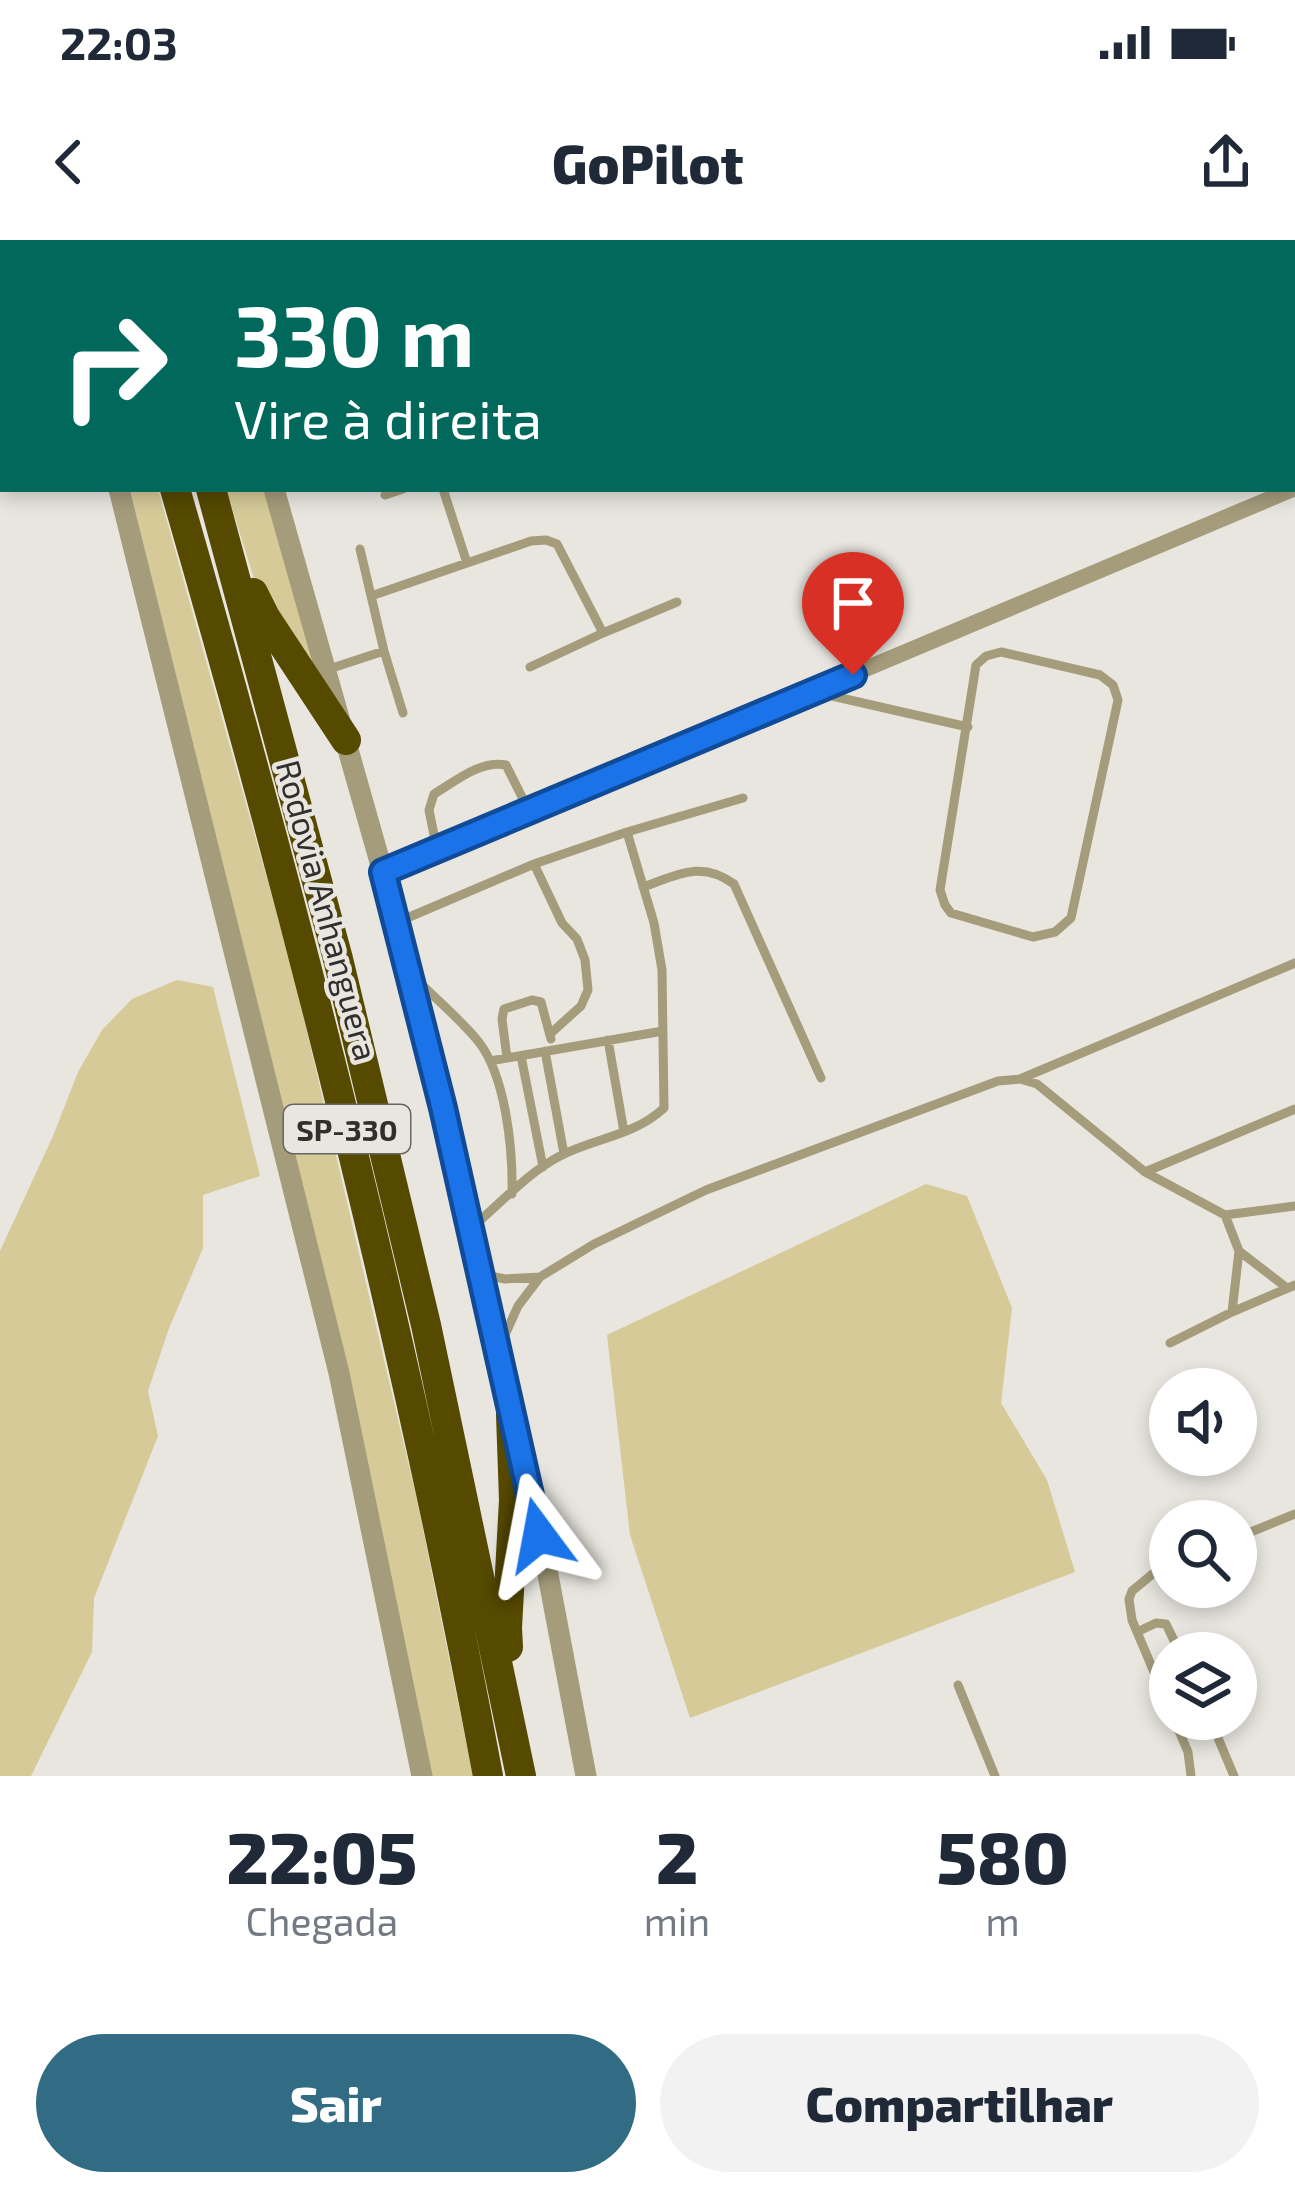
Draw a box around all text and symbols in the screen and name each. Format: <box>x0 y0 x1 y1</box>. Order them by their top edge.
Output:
text: 22:03 <box>60 15 178 69</box>
icon: back <box>36 129 102 195</box>
icon: share <box>1193 129 1259 195</box>
text: GoPilot <box>552 130 743 195</box>
text: 330 m <box>234 283 474 384</box>
icon: right <box>36 288 192 444</box>
text: Vire à direita <box>234 385 542 450</box>
pin <box>802 552 904 675</box>
icon: arrive <box>820 570 886 636</box>
street label: Rodovia Anhanguera <box>269 755 387 1065</box>
road number: SP-330 <box>284 1105 410 1153</box>
map controls <box>1149 1368 1257 1740</box>
button: sound <box>1149 1368 1257 1476</box>
position arrow <box>476 1472 602 1598</box>
button: search <box>1149 1500 1257 1608</box>
button: layers <box>1149 1632 1257 1740</box>
text: 22:05 <box>226 1812 418 1898</box>
text: 2 <box>656 1812 698 1898</box>
text: 580 <box>936 1812 1069 1898</box>
text: Chegada <box>246 1897 398 1944</box>
text: min <box>644 1897 710 1944</box>
text: m <box>986 1897 1020 1944</box>
button: Sair <box>36 2034 636 2172</box>
button: Compartilhar <box>660 2034 1259 2172</box>

